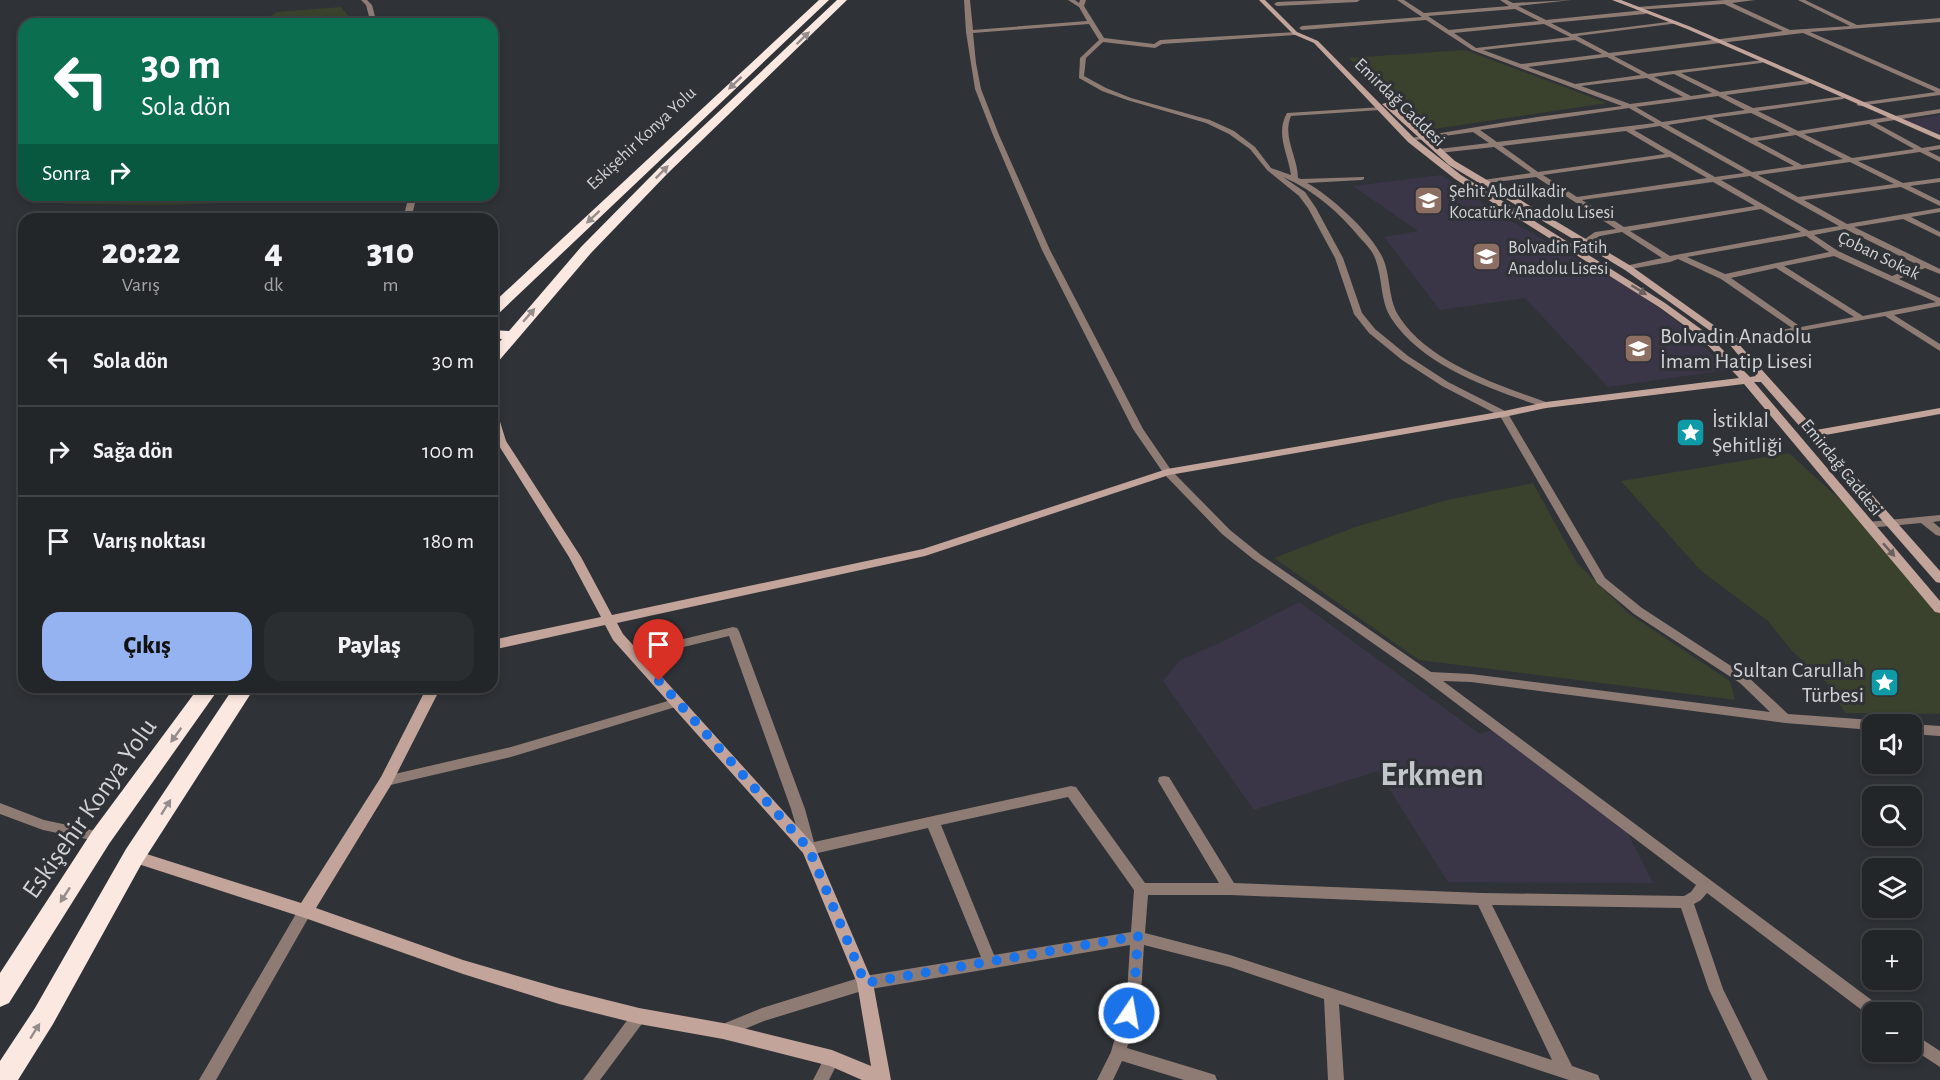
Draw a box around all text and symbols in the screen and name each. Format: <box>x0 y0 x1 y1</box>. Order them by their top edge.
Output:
one-way arrow <box>796 31 810 45</box>
icon: left <box>42 42 120 120</box>
text: 30 m <box>141 44 221 86</box>
street label: Emirdağ Caddesi <box>1351 55 1448 150</box>
one-way arrow <box>728 76 743 89</box>
street label: Eskişehir Konya Yolu <box>584 84 700 194</box>
text: Sola dön <box>141 93 231 120</box>
icon: right <box>103 156 136 189</box>
text: Sonra <box>42 162 91 184</box>
one-way arrow <box>655 166 669 180</box>
place label: Şehit Abdülkadir Kocatürk Anadolu Lisesi <box>1449 183 1614 222</box>
school or university icon: Şehit Abdülkadir Kocatürk Anadolu Lisesi <box>1412 185 1444 217</box>
one-way arrow <box>586 209 600 223</box>
street label: Çoban Sokak <box>1835 228 1923 284</box>
text: 20:22 <box>102 234 180 270</box>
text: 4 <box>264 234 283 270</box>
text: 310 <box>367 234 414 270</box>
place label: Bolvadin Fatih Anadolu Lisesi <box>1508 239 1608 278</box>
school or university icon: Bolvadin Fatih Anadolu Lisesi <box>1471 241 1503 273</box>
text: Varış <box>122 275 160 295</box>
text: dk <box>264 275 283 295</box>
text: m <box>383 275 399 295</box>
one-way arrow <box>1630 285 1647 296</box>
one-way arrow <box>523 307 536 323</box>
place label: Bolvadin Anadolu İmam Hatip Lisesi <box>1660 325 1813 372</box>
school or university icon: Bolvadin Anadolu İmam Hatip Lisesi <box>1623 332 1655 364</box>
icon: left <box>42 345 75 378</box>
text: Sola dön <box>93 350 168 372</box>
text: 30 m <box>432 350 474 372</box>
place label: İstiklal Şehitliği <box>1712 409 1783 456</box>
place icon: İstiklal Şehitliği <box>1675 416 1707 448</box>
street label: Emirdağ Caddesi <box>1797 416 1885 519</box>
icon: right <box>42 435 75 468</box>
text: Sağa dön <box>93 440 173 462</box>
text: 100 m <box>422 440 474 462</box>
icon: arrive <box>42 525 75 558</box>
text: Varış noktası <box>93 530 206 552</box>
text: 180 m <box>423 530 474 552</box>
one-way arrow <box>1882 542 1895 557</box>
button: Çıkış <box>42 612 252 681</box>
button: Paylaş <box>264 612 474 681</box>
pin <box>633 619 684 681</box>
icon: arrive <box>642 628 675 661</box>
place label: Sultan Carullah Türbesi <box>1733 659 1864 706</box>
place icon: Sultan Carullah Türbesi <box>1869 666 1901 698</box>
street label: Eskişehir Konya Yolu <box>17 713 162 904</box>
map controls <box>1862 714 1922 1062</box>
button: sound <box>1862 714 1922 774</box>
one-way arrow <box>170 726 182 742</box>
district label: Erkmen <box>1380 759 1484 792</box>
button: search <box>1862 786 1922 846</box>
one-way arrow <box>160 799 171 815</box>
button: layers <box>1862 858 1922 918</box>
one-way arrow <box>59 886 70 903</box>
button: + <box>1862 930 1922 990</box>
position arrow <box>1097 981 1161 1045</box>
button: − <box>1862 1002 1922 1062</box>
one-way arrow <box>29 1022 40 1039</box>

